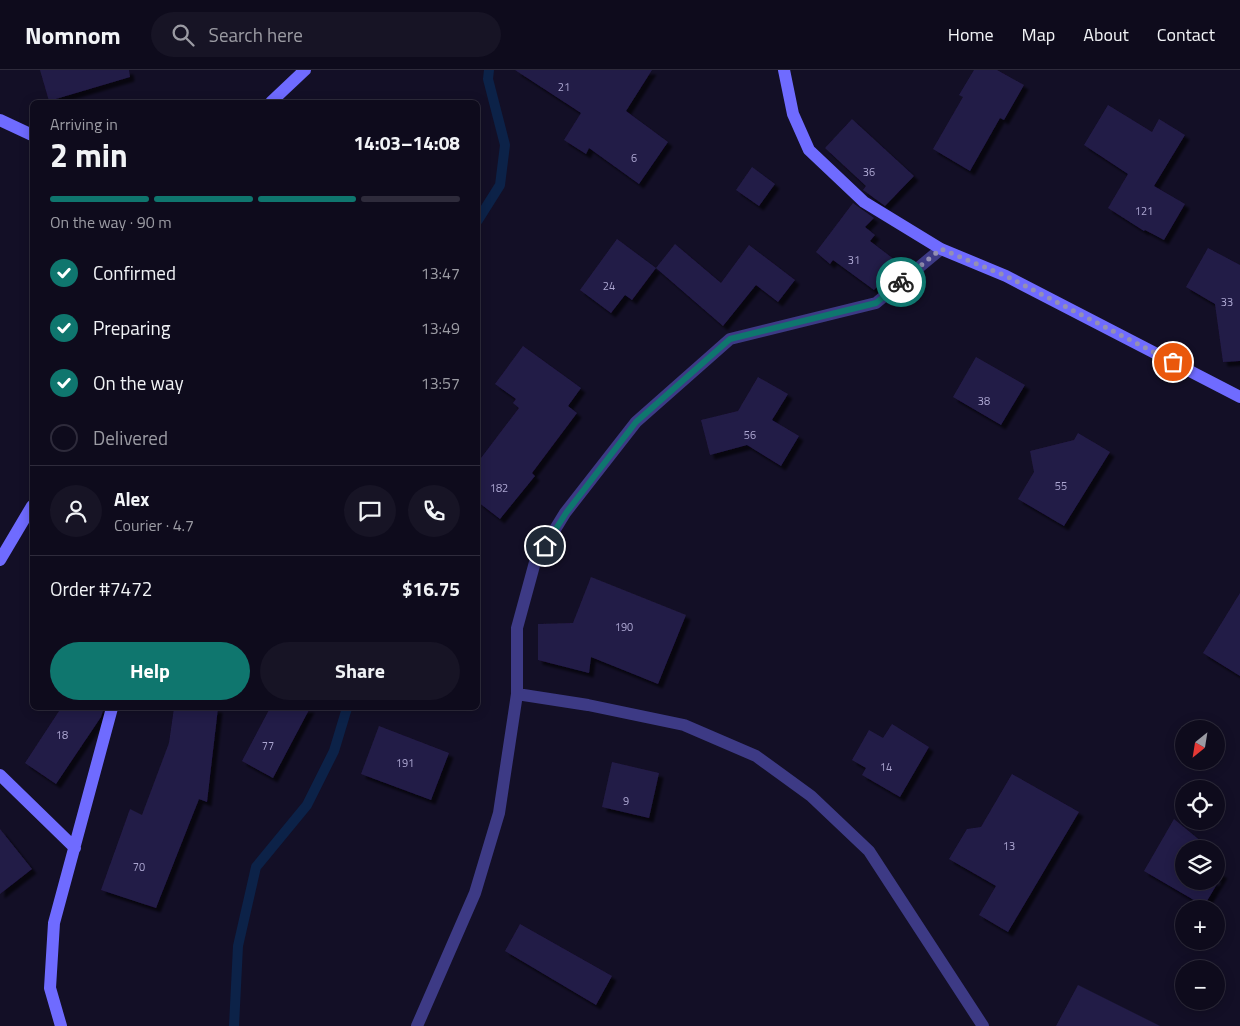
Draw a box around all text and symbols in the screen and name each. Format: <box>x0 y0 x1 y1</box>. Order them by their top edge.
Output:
search box <box>151 12 501 57</box>
text: Nomnom <box>25 17 121 53</box>
text: Search here <box>209 20 303 49</box>
icon: search <box>169 21 197 49</box>
text: Home <box>948 21 994 48</box>
text: Map <box>1022 21 1055 48</box>
text: About <box>1083 21 1129 48</box>
text: Contact <box>1157 21 1215 48</box>
house number: 21 <box>558 79 570 95</box>
text: Arriving in <box>50 112 118 136</box>
text: 14:03–14:08 <box>353 128 460 157</box>
text: 2 min <box>50 131 128 179</box>
house number: 6 <box>631 150 637 166</box>
house number: 36 <box>863 164 875 180</box>
house number: 121 <box>1135 203 1153 219</box>
text: On the way · 90 m <box>50 210 172 234</box>
house number: 31 <box>848 252 860 268</box>
courier <box>876 257 926 307</box>
text: Confirmed <box>93 258 176 287</box>
icon: check <box>50 259 78 287</box>
text: 13:47 <box>421 261 460 285</box>
icon: bike <box>887 268 915 296</box>
house number: 24 <box>603 278 615 294</box>
house number: 33 <box>1221 294 1233 310</box>
text: Preparing <box>93 313 170 342</box>
icon: check <box>50 314 78 342</box>
text: 13:49 <box>421 316 460 340</box>
pin <box>1152 341 1194 383</box>
icon: bag <box>1159 348 1187 376</box>
text: On the way <box>93 368 184 397</box>
icon: check <box>50 369 78 397</box>
text: 13:57 <box>421 371 460 395</box>
house number: 38 <box>978 393 990 409</box>
text: Delivered <box>93 423 168 452</box>
house number: 56 <box>744 427 756 443</box>
house number: 55 <box>1055 478 1067 494</box>
house number: 182 <box>490 480 508 496</box>
text: Alex <box>114 484 149 513</box>
button: person <box>50 485 102 537</box>
button: chat <box>344 485 396 537</box>
button: phone <box>408 485 460 537</box>
text: Courier · 4.7 <box>114 513 194 537</box>
pin <box>524 525 566 567</box>
icon: home <box>531 532 559 560</box>
text: Order #7472 <box>50 574 152 603</box>
text: $16.75 <box>402 574 460 603</box>
house number: 190 <box>615 619 633 635</box>
button: Help <box>50 642 250 700</box>
button: Share <box>260 642 460 700</box>
north arrow <box>1175 720 1225 770</box>
map controls <box>1175 720 1225 1010</box>
house number: 18 <box>56 727 68 743</box>
house number: 77 <box>262 738 274 754</box>
house number: 191 <box>396 755 414 771</box>
house number: 14 <box>880 759 892 775</box>
button: locate <box>1175 780 1225 830</box>
house number: 9 <box>623 793 629 809</box>
house number: 13 <box>1003 838 1015 854</box>
button: layers <box>1175 840 1225 890</box>
house number: 70 <box>133 859 145 875</box>
button: + <box>1175 900 1225 950</box>
button: − <box>1175 960 1225 1010</box>

